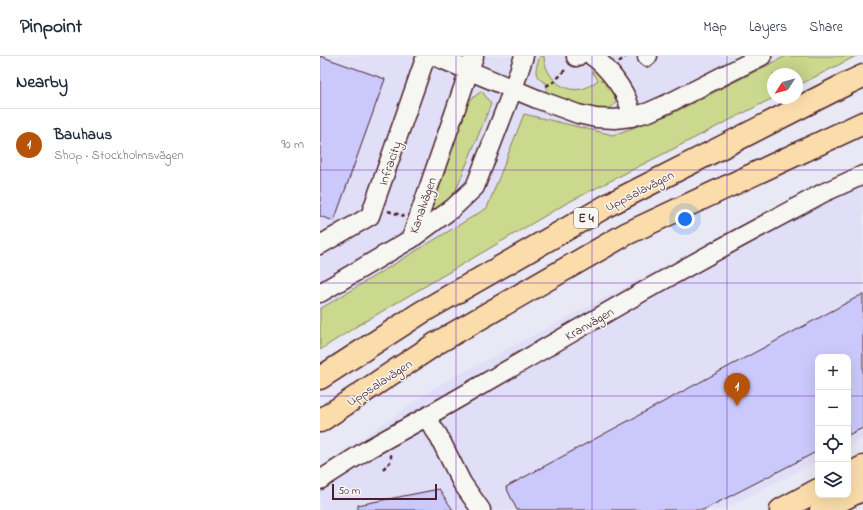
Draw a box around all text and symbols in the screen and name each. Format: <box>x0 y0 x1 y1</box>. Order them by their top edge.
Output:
text: Pinpoint <box>20 14 82 41</box>
text: Map <box>703 17 727 38</box>
text: Layers <box>749 17 787 38</box>
text: Share <box>809 17 843 38</box>
north arrow <box>767 68 803 104</box>
text: Nearby <box>16 70 68 95</box>
text: Bauhaus <box>54 124 112 146</box>
text: 1 <box>27 135 31 154</box>
text: 90 m <box>281 135 304 154</box>
street label: Infracity <box>374 139 408 189</box>
text: Shop · Stockholmsvägen <box>54 146 184 165</box>
street label: Uppsalavägen <box>602 166 678 218</box>
street label: Kanalvägen <box>405 175 443 237</box>
road number: E 4 <box>574 208 598 228</box>
your location <box>675 209 695 229</box>
street label: Kranvägen <box>562 303 618 347</box>
map controls <box>815 354 851 498</box>
button: + <box>815 354 851 390</box>
street label: Uppsalavägen <box>343 355 417 412</box>
pin: 1 <box>724 373 750 406</box>
button: − <box>815 390 851 426</box>
button: locate <box>815 426 851 462</box>
button: layers <box>815 462 851 498</box>
scale bar <box>332 482 437 501</box>
text: 50 m <box>338 483 360 499</box>

